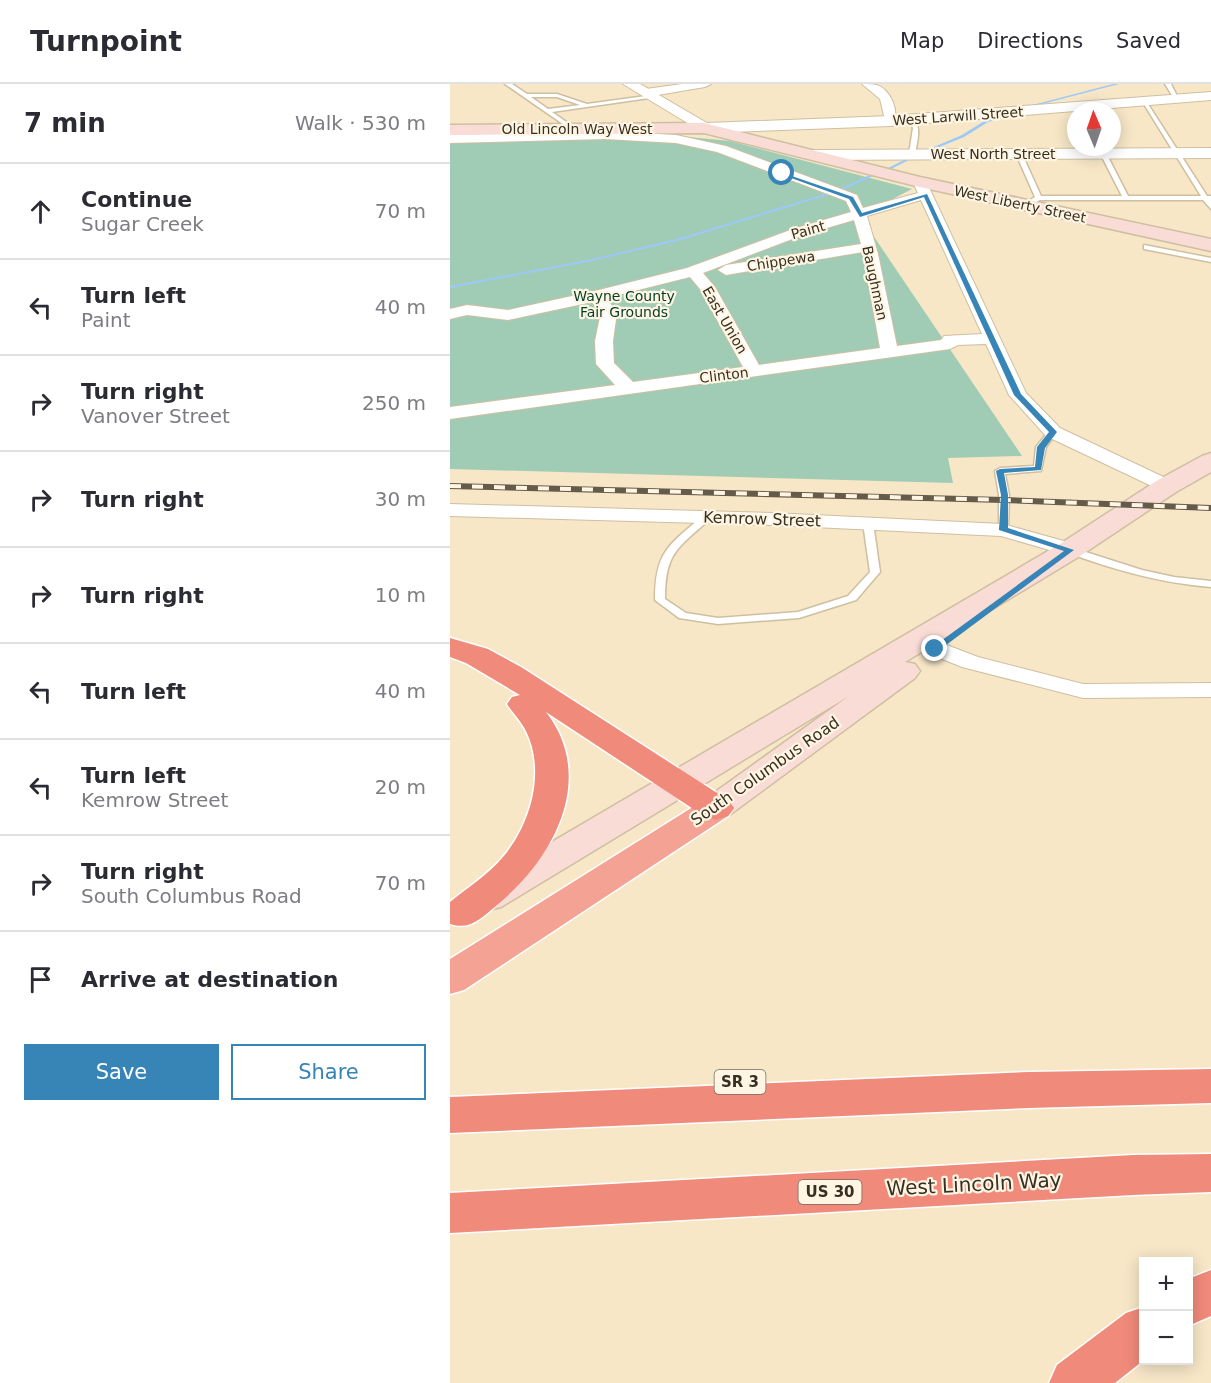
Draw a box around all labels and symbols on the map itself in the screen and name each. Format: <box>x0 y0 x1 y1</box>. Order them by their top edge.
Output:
north arrow <box>1067 102 1121 156</box>
street label: West Larwill Street <box>892 103 1024 129</box>
street label: Old Lincoln Way West <box>502 121 653 137</box>
street label: West North Street <box>930 146 1056 162</box>
route start <box>768 159 794 185</box>
street label: West Liberty Street <box>953 182 1088 226</box>
street label: Paint <box>789 217 827 242</box>
street label: Baughman <box>859 244 891 322</box>
street label: Chippewa <box>746 248 816 274</box>
street label: East Union <box>699 283 751 357</box>
park label: Wayne County Fair Grounds <box>573 288 675 320</box>
street label: Clinton <box>699 364 749 386</box>
street label: Kemrow Street <box>703 507 821 531</box>
route end <box>921 635 947 661</box>
street label: South Columbus Road <box>687 713 843 829</box>
road number: SR 3 <box>714 1070 766 1094</box>
street label: West Lincoln Way <box>886 1167 1062 1201</box>
road number: US 30 <box>798 1180 862 1204</box>

